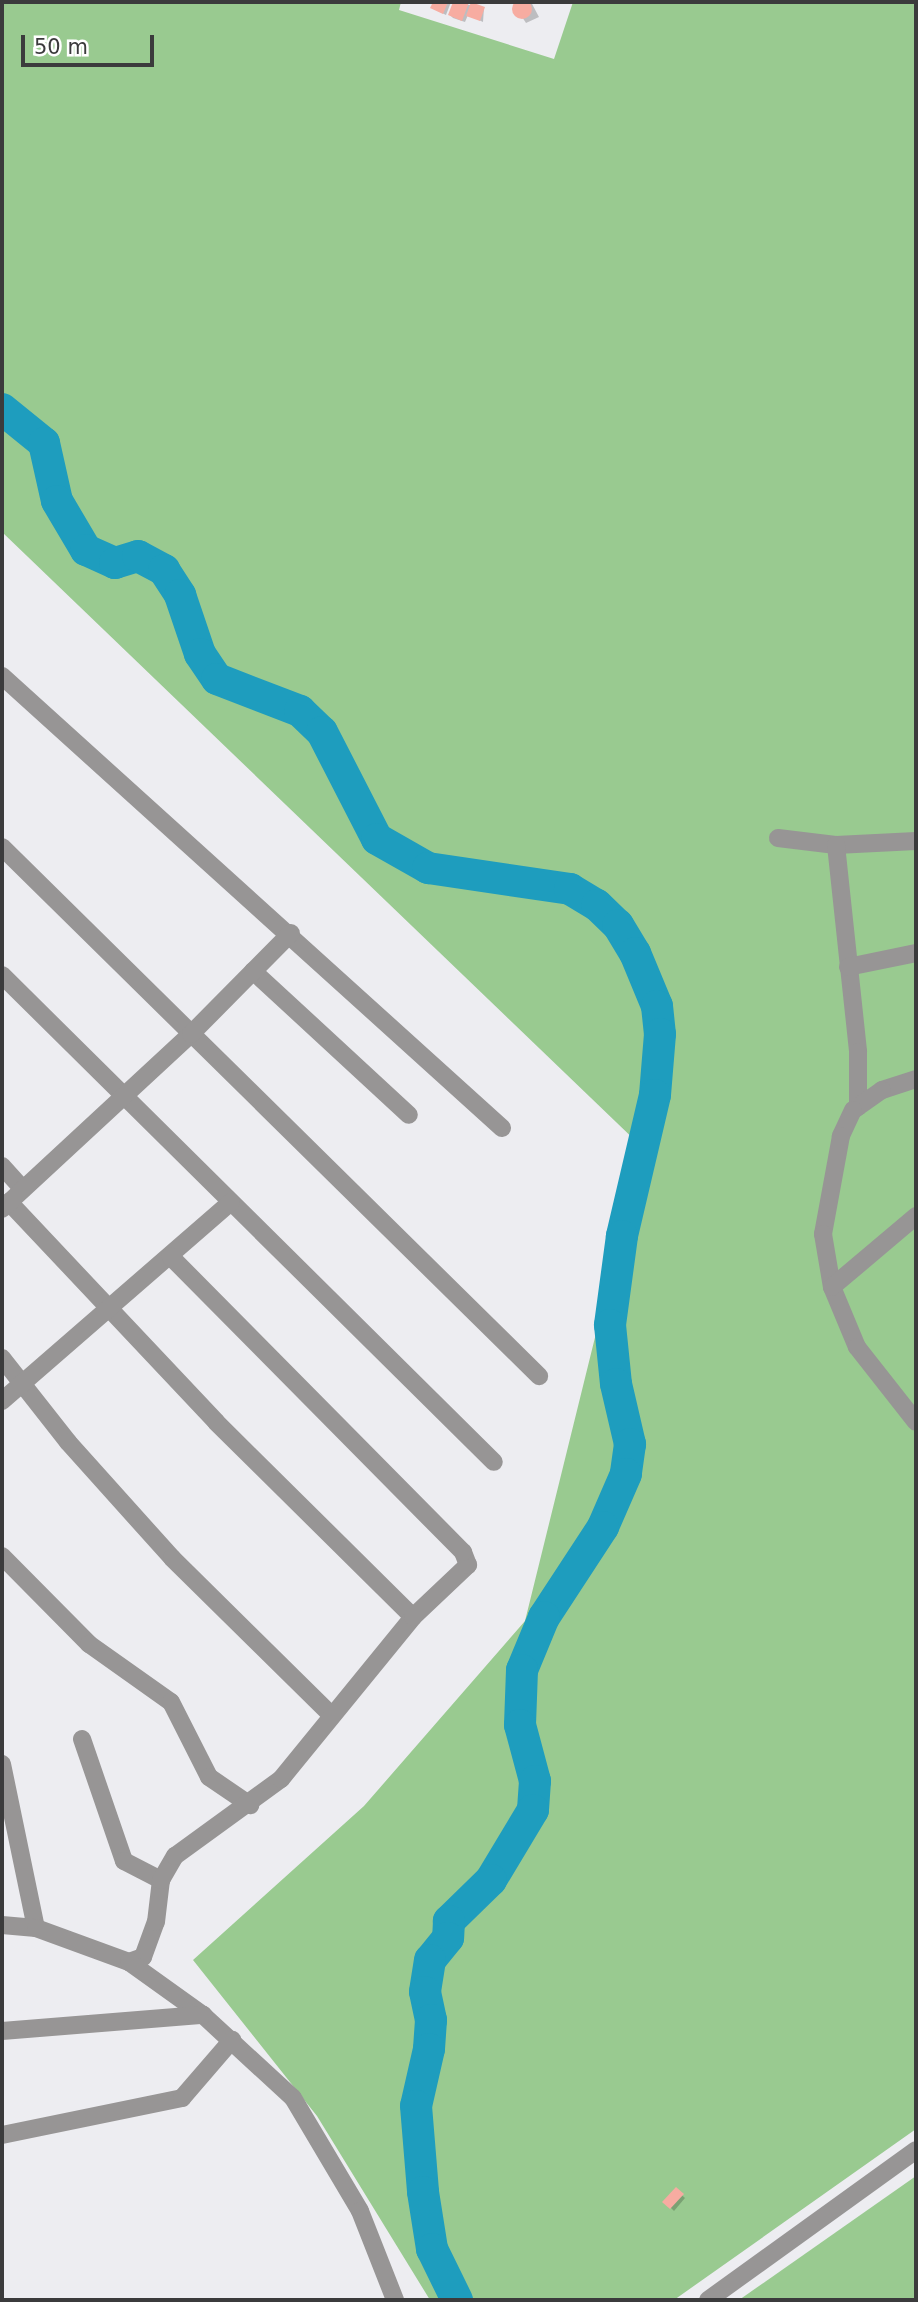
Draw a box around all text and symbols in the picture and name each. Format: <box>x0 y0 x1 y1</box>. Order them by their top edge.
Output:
scale bar <box>24 21 158 65</box>
text: 50 m <box>34 35 88 59</box>

